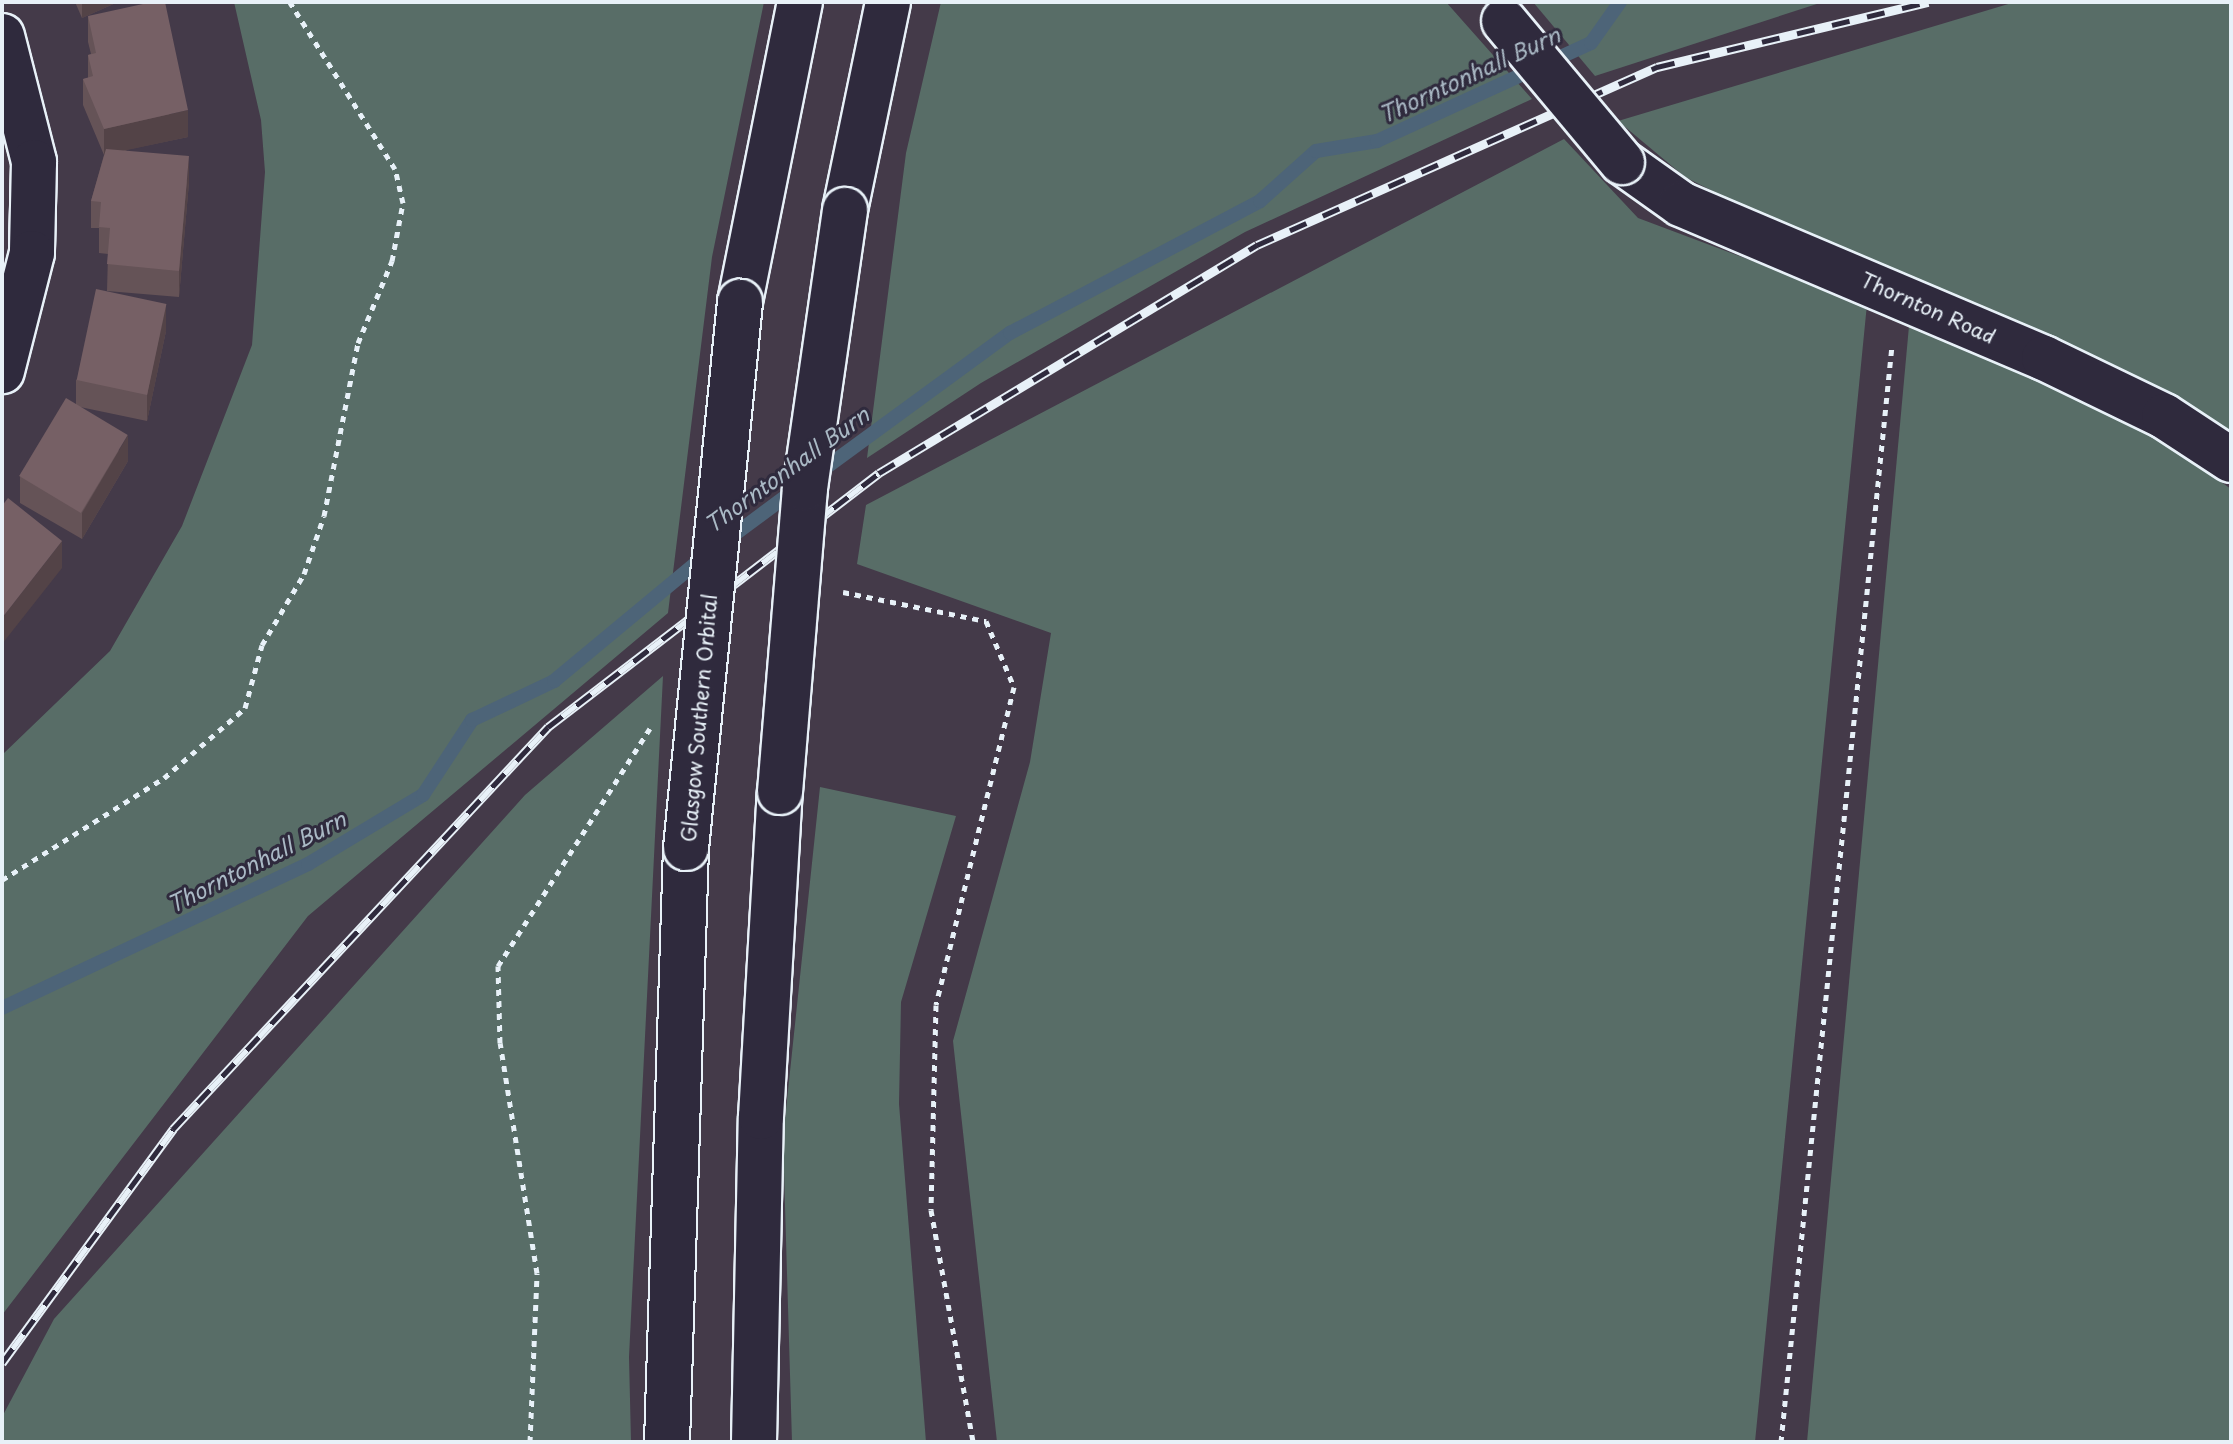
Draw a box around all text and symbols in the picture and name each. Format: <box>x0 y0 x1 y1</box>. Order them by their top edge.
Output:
water label: Thorntonhall Burn <box>1374 20 1564 128</box>
street label: Thornton Road <box>1857 268 1999 348</box>
water label: Thorntonhall Burn <box>698 400 874 538</box>
street label: Glasgow Southern Orbital <box>676 592 722 844</box>
water label: Thorntonhall Burn <box>162 804 350 918</box>

